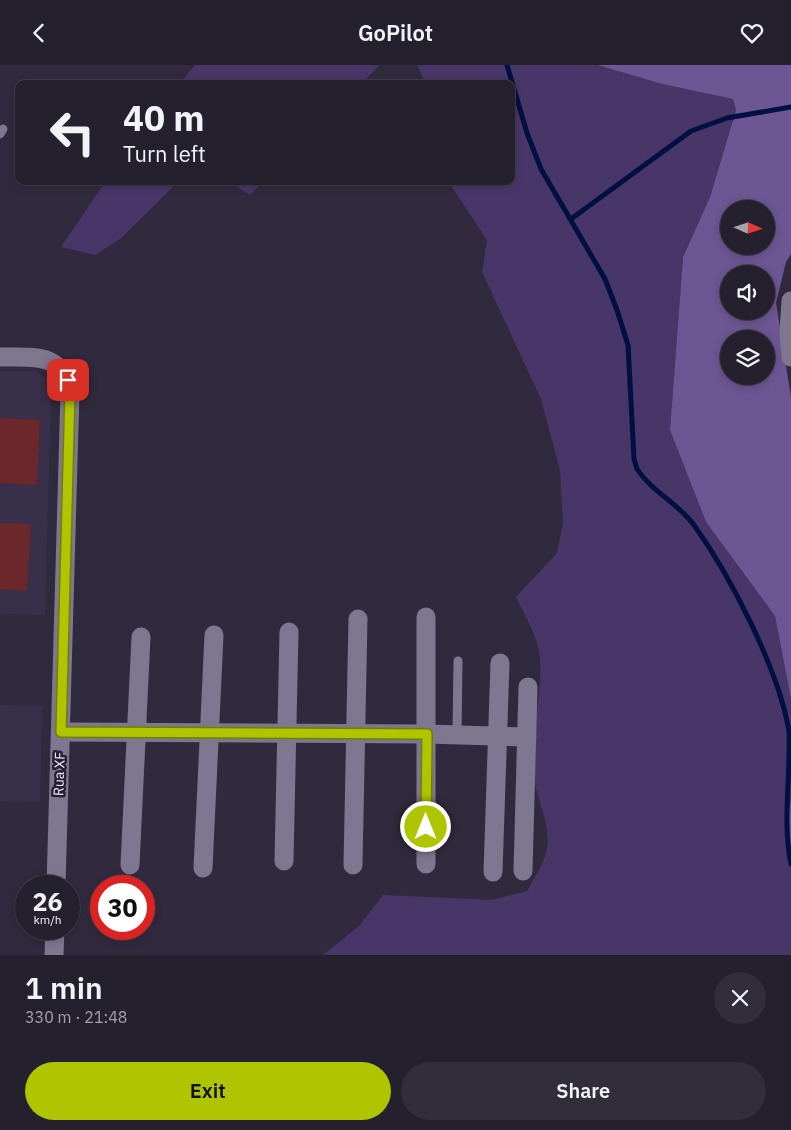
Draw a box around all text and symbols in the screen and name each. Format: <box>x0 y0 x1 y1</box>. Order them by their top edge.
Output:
text: GoPilot <box>358 18 433 47</box>
icon: back <box>25 19 53 47</box>
icon: heart <box>738 19 766 47</box>
text: 40 m <box>123 95 205 141</box>
icon: left <box>40 100 105 165</box>
text: Turn left <box>123 139 206 168</box>
north arrow <box>720 200 775 255</box>
map controls <box>720 200 775 385</box>
button: sound <box>720 265 775 320</box>
button: layers <box>720 330 775 385</box>
pin <box>47 359 89 401</box>
icon: arrive <box>54 366 82 394</box>
street label: Rua XF <box>49 751 69 796</box>
position arrow <box>399 800 451 852</box>
speed limit sign: 30 <box>90 875 155 940</box>
text: 26 <box>32 885 63 918</box>
text: km/h <box>33 912 62 927</box>
text: 1 min <box>25 968 103 1007</box>
button: close <box>714 972 766 1024</box>
text: 330 m · 21:48 <box>25 1007 127 1027</box>
button: Exit <box>25 1062 391 1120</box>
button: Share <box>401 1062 766 1120</box>

